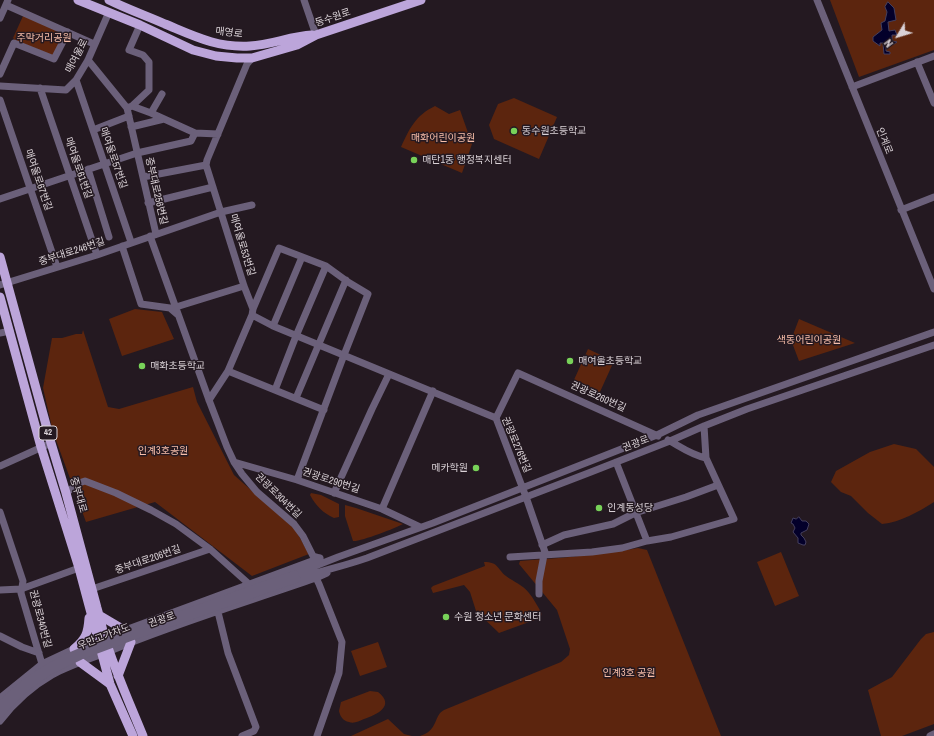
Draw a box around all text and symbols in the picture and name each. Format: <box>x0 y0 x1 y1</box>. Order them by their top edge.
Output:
street label: 동수원로 <box>314 6 352 30</box>
north arrow <box>878 16 918 56</box>
street label: 매영로 <box>215 25 243 41</box>
park label: 주막거리공원 <box>16 32 72 44</box>
street label: 매여울로 <box>63 37 91 75</box>
text: N <box>881 37 896 50</box>
place label: 동수원초등학교 <box>522 125 586 137</box>
street label: 매여울로57번길 <box>97 126 129 190</box>
marker: 동수원초등학교 <box>509 126 519 136</box>
street label: 인계로 <box>873 126 895 156</box>
park label: 매화어린이공원 <box>411 132 475 144</box>
street label: 매여울로61번길 <box>62 136 94 200</box>
street label: 매여울로67번길 <box>22 148 54 212</box>
place label: 매탄1동 행정복지센터 <box>422 154 512 166</box>
marker: 매탄1동 행정복지센터 <box>409 155 419 165</box>
street label: 중부대로256번길 <box>142 156 170 226</box>
street label: 매여울로53번길 <box>227 212 257 278</box>
street label: 중부대로246번길 <box>37 236 107 268</box>
park label: 색동어린이공원 <box>777 334 841 346</box>
place label: 매여울초등학교 <box>578 355 642 367</box>
marker: 매여울초등학교 <box>565 356 575 366</box>
place label: 매화초등학교 <box>150 360 205 372</box>
marker: 매화초등학교 <box>137 361 147 371</box>
street label: 권광로260번길 <box>568 379 628 415</box>
street label: 권광로276번길 <box>499 415 533 475</box>
road number: 42 <box>39 426 57 440</box>
street label: 권광로 <box>621 433 651 455</box>
park label: 인계3호공원 <box>138 445 188 457</box>
place label: 메카학원 <box>431 462 468 474</box>
marker: 메카학원 <box>471 463 481 473</box>
street label: 권광로290번길 <box>301 466 361 496</box>
street label: 권광로304번길 <box>252 471 304 521</box>
street label: 중부대로 <box>67 476 89 514</box>
place label: 인계동성당 <box>607 502 653 514</box>
marker: 인계동성당 <box>594 503 604 513</box>
street label: 중부대로206번길 <box>113 543 183 577</box>
street label: 권광로340번길 <box>26 589 54 649</box>
street label: 권광로 <box>147 610 177 630</box>
place label: 수원 청소년 문화센터 <box>454 611 541 623</box>
marker: 수원 청소년 문화센터 <box>441 612 451 622</box>
street label: 우만고가차도 <box>76 622 132 652</box>
park label: 인계3호 공원 <box>603 667 655 679</box>

